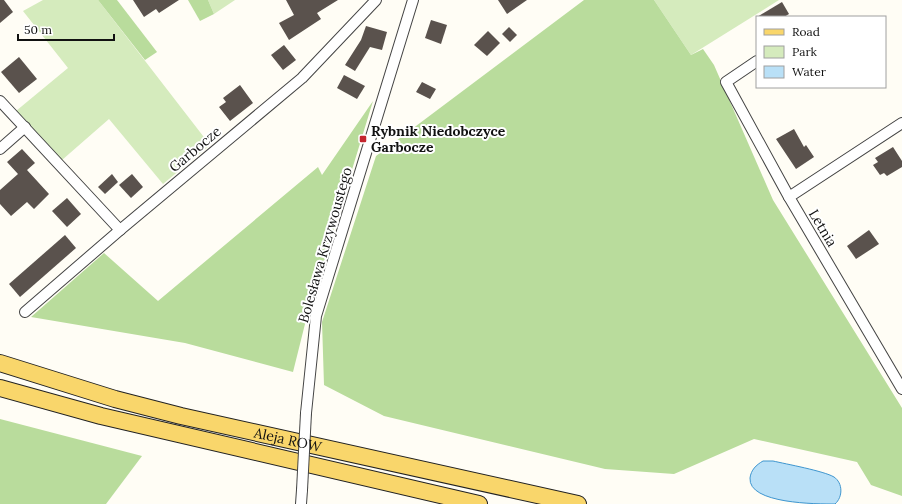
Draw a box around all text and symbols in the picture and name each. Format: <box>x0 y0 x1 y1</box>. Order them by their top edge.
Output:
scale bar <box>18 16 114 42</box>
legend <box>756 16 886 88</box>
text: 50 m <box>24 22 52 37</box>
text: Road <box>792 24 820 39</box>
text: Park <box>792 44 818 59</box>
text: Water <box>792 64 827 79</box>
street label: Garbocze <box>165 122 225 176</box>
place label: Rybnik Niedobczyce Garbocze <box>371 122 506 156</box>
marker: Rybnik Niedobczyce Garbocze <box>358 134 368 144</box>
street label: Bolesława Krzywoustego <box>294 165 356 325</box>
street label: Letnia <box>805 206 841 250</box>
street label: Aleja ROW <box>251 423 324 456</box>

